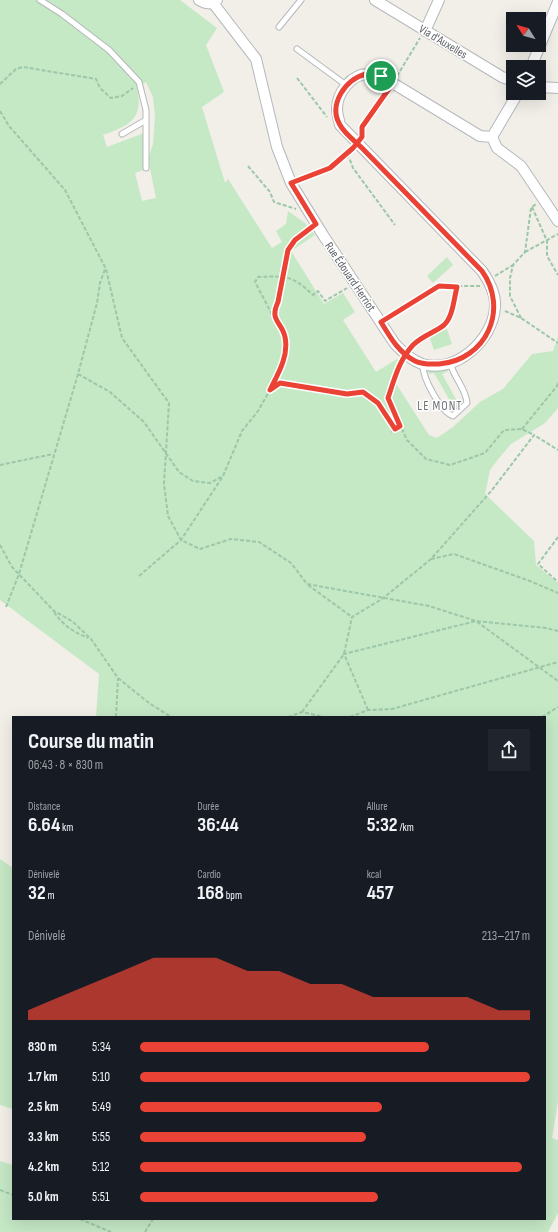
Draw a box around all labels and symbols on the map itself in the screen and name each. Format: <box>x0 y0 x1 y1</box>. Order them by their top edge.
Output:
north arrow <box>506 12 546 52</box>
street label: Via d'Auxelles <box>416 22 470 62</box>
pin <box>364 59 398 93</box>
street label: Rue Édouard Herriot <box>321 239 379 315</box>
district label: LE MONT <box>417 398 463 414</box>

